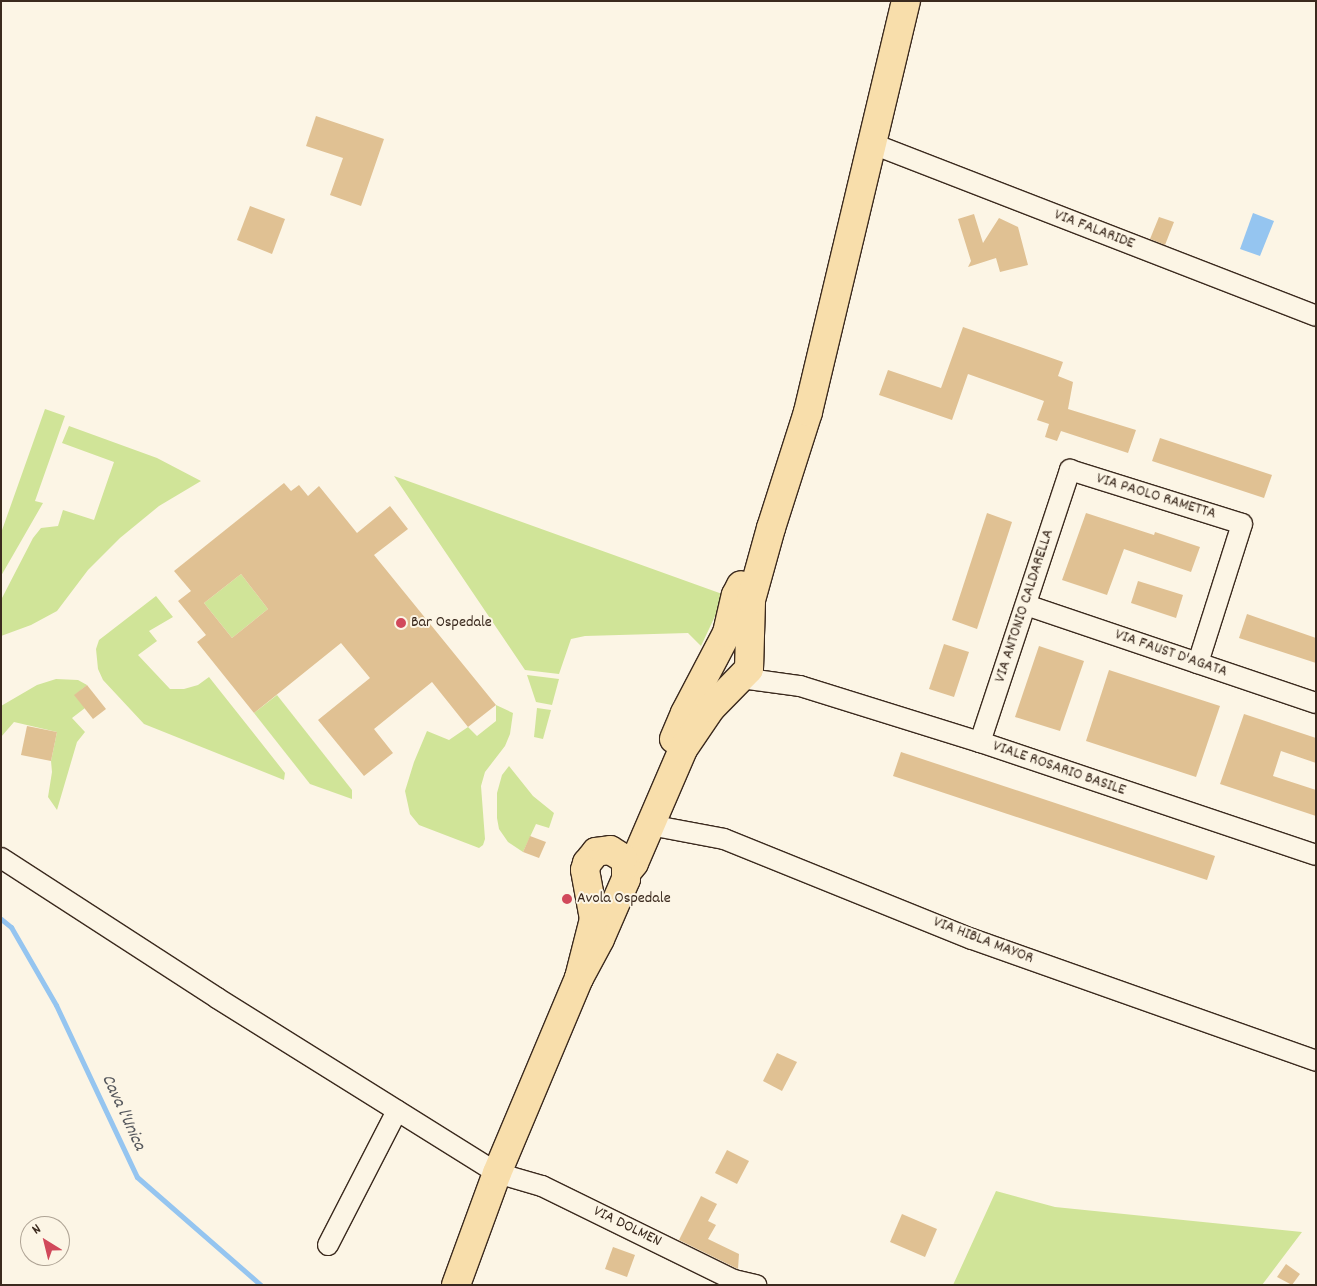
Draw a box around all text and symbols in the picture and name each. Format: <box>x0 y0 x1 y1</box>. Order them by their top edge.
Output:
street label: VIA FALARIDE <box>1051 206 1137 254</box>
street label: VIA PAOLO RAMETTA <box>1094 470 1218 524</box>
street label: VIA ANTONIO CALDARELLA <box>991 527 1059 685</box>
place label: Bar Ospedale <box>411 613 492 633</box>
marker: Bar Ospedale <box>395 617 407 629</box>
street label: VIA FAUST D'AGATA <box>1112 626 1230 682</box>
street label: VIALE ROSARIO BASILE <box>990 737 1128 801</box>
place label: Avola Ospedale <box>577 889 671 909</box>
marker: Avola Ospedale <box>561 893 573 905</box>
street label: VIA HIBLA MAYOR <box>930 913 1036 969</box>
water label: Cava l'Unica <box>95 1072 149 1154</box>
street label: VIA DOLMEN <box>590 1202 664 1252</box>
north arrow <box>20 1216 70 1266</box>
text: N <box>28 1220 45 1240</box>

